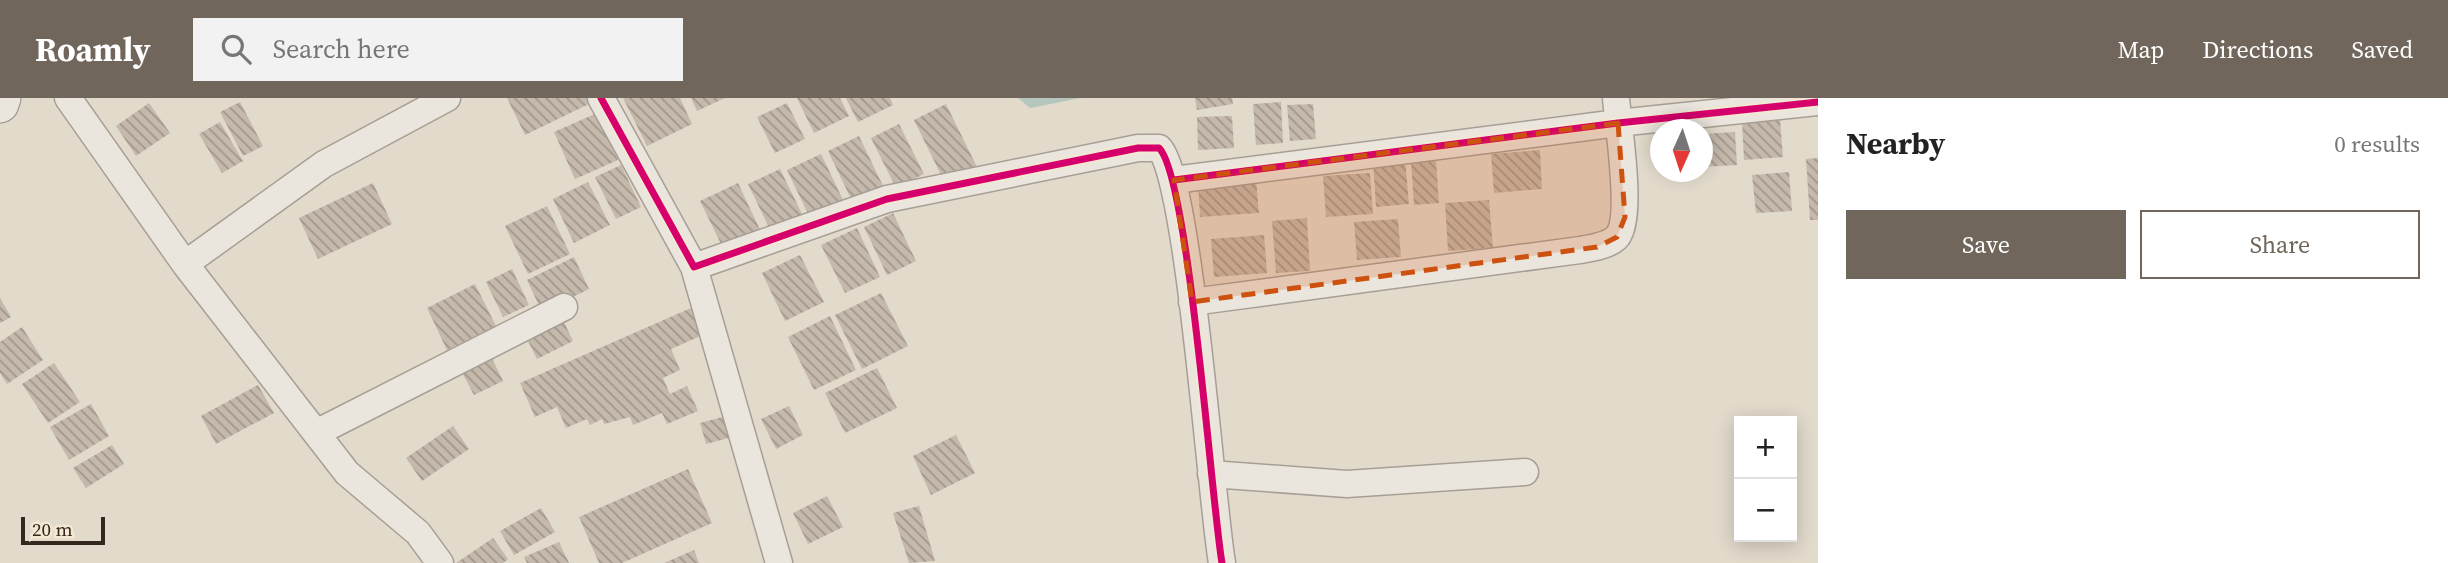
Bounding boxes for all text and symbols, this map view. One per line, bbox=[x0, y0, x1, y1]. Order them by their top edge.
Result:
search box bbox=[193, 18, 683, 81]
text: Roamly bbox=[35, 27, 151, 72]
icon: search bbox=[217, 30, 255, 68]
text: Search here bbox=[273, 31, 410, 67]
text: Map bbox=[2117, 33, 2164, 66]
text: Directions bbox=[2202, 33, 2313, 66]
text: Saved bbox=[2351, 33, 2413, 66]
north arrow bbox=[1650, 119, 1713, 182]
text: Nearby bbox=[1846, 123, 1945, 164]
text: 0 results bbox=[2334, 128, 2420, 160]
button: Save bbox=[1846, 210, 2126, 279]
button: Share bbox=[2140, 210, 2420, 279]
map controls bbox=[1734, 416, 1797, 542]
button: + bbox=[1734, 416, 1797, 479]
button: − bbox=[1734, 479, 1797, 542]
scale bar bbox=[21, 514, 105, 546]
text: 20 m bbox=[32, 516, 73, 542]

